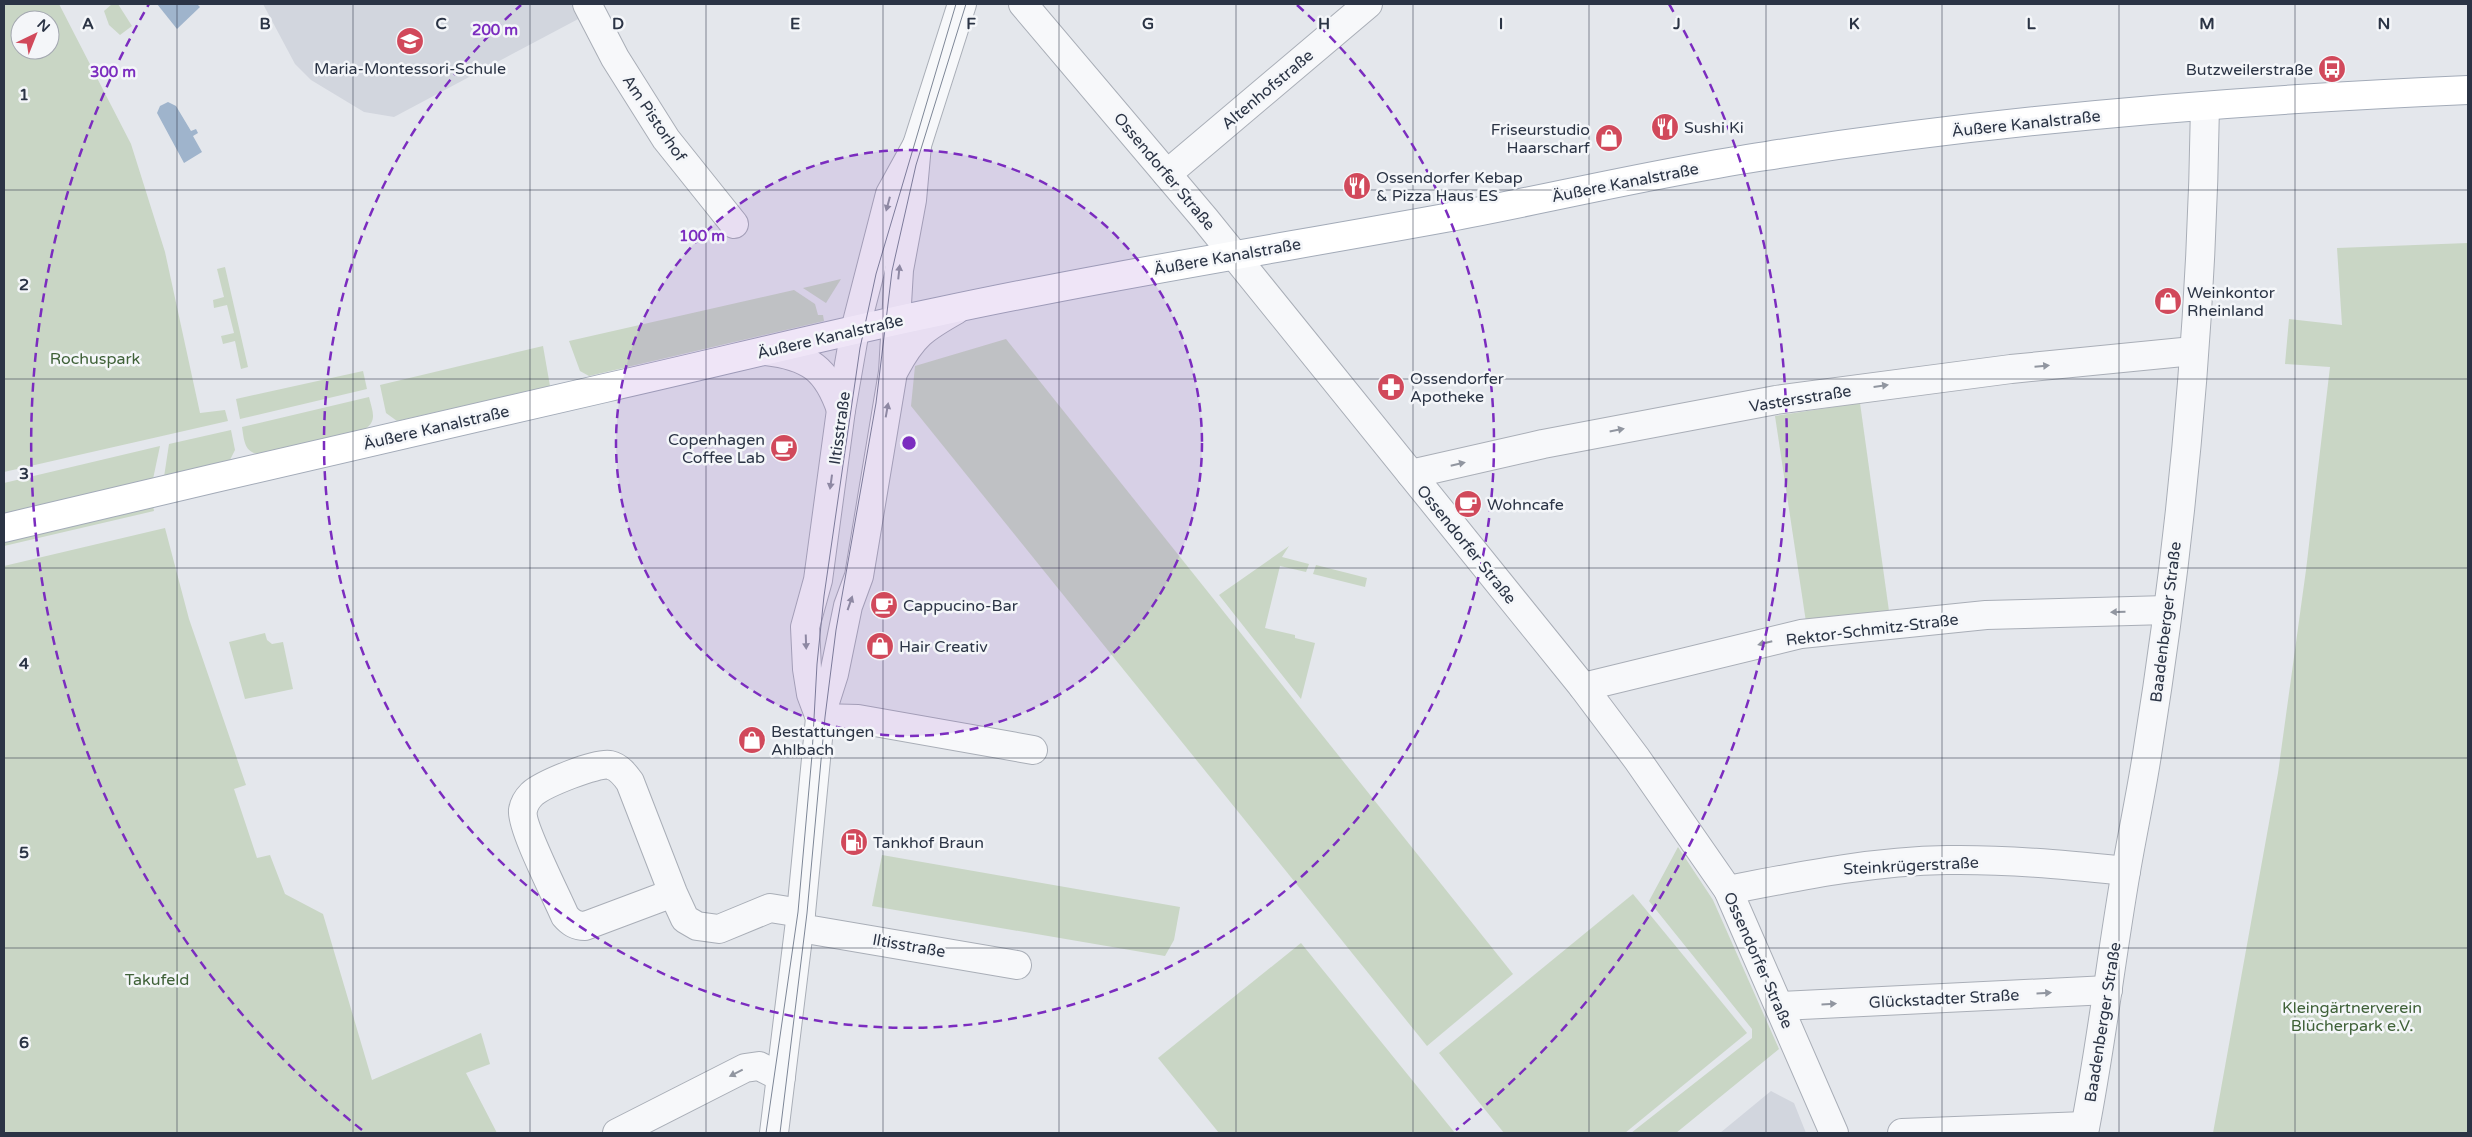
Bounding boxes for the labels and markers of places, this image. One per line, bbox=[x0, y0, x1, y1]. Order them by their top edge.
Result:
school or university icon: Maria-Montessori-Schule bbox=[395, 26, 425, 56]
bus stop icon: Butzweilerstraße bbox=[2317, 54, 2347, 84]
place label: Maria-Montessori-Schule bbox=[314, 59, 506, 79]
place label: Butzweilerstraße bbox=[2186, 60, 2313, 80]
restaurant icon: Sushi Ki bbox=[1650, 112, 1680, 142]
place label: Sushi Ki bbox=[1684, 118, 1744, 138]
place label: Friseurstudio Haarscharf bbox=[1491, 120, 1591, 158]
shop icon: Friseurstudio Haarscharf bbox=[1594, 123, 1624, 153]
place label: Ossendorfer Kebap & Pizza Haus ES bbox=[1376, 168, 1523, 206]
restaurant icon: Ossendorfer Kebap & Pizza Haus ES bbox=[1342, 171, 1372, 201]
place label: Weinkontor Rheinland bbox=[2187, 283, 2276, 321]
shop icon: Weinkontor Rheinland bbox=[2153, 286, 2183, 316]
place label: Ossendorfer Apotheke bbox=[1410, 369, 1505, 407]
pharmacy icon: Ossendorfer Apotheke bbox=[1376, 372, 1406, 402]
place label: Copenhagen Coffee Lab bbox=[668, 430, 765, 468]
cafe icon: Copenhagen Coffee Lab bbox=[769, 433, 799, 463]
centre of rings bbox=[900, 434, 918, 452]
cafe icon: Wohncafe bbox=[1453, 489, 1483, 519]
place label: Wohncafe bbox=[1487, 495, 1564, 515]
cafe icon: Cappucino-Bar bbox=[869, 590, 899, 620]
place label: Cappucino-Bar bbox=[903, 596, 1019, 616]
shop icon: Hair Creativ bbox=[865, 631, 895, 661]
place label: Hair Creativ bbox=[899, 637, 988, 657]
place label: Bestattungen Ahlbach bbox=[771, 722, 874, 760]
shop icon: Bestattungen Ahlbach bbox=[737, 725, 767, 755]
fuel station icon: Tankhof Braun bbox=[839, 827, 869, 857]
place label: Tankhof Braun bbox=[873, 833, 984, 853]

